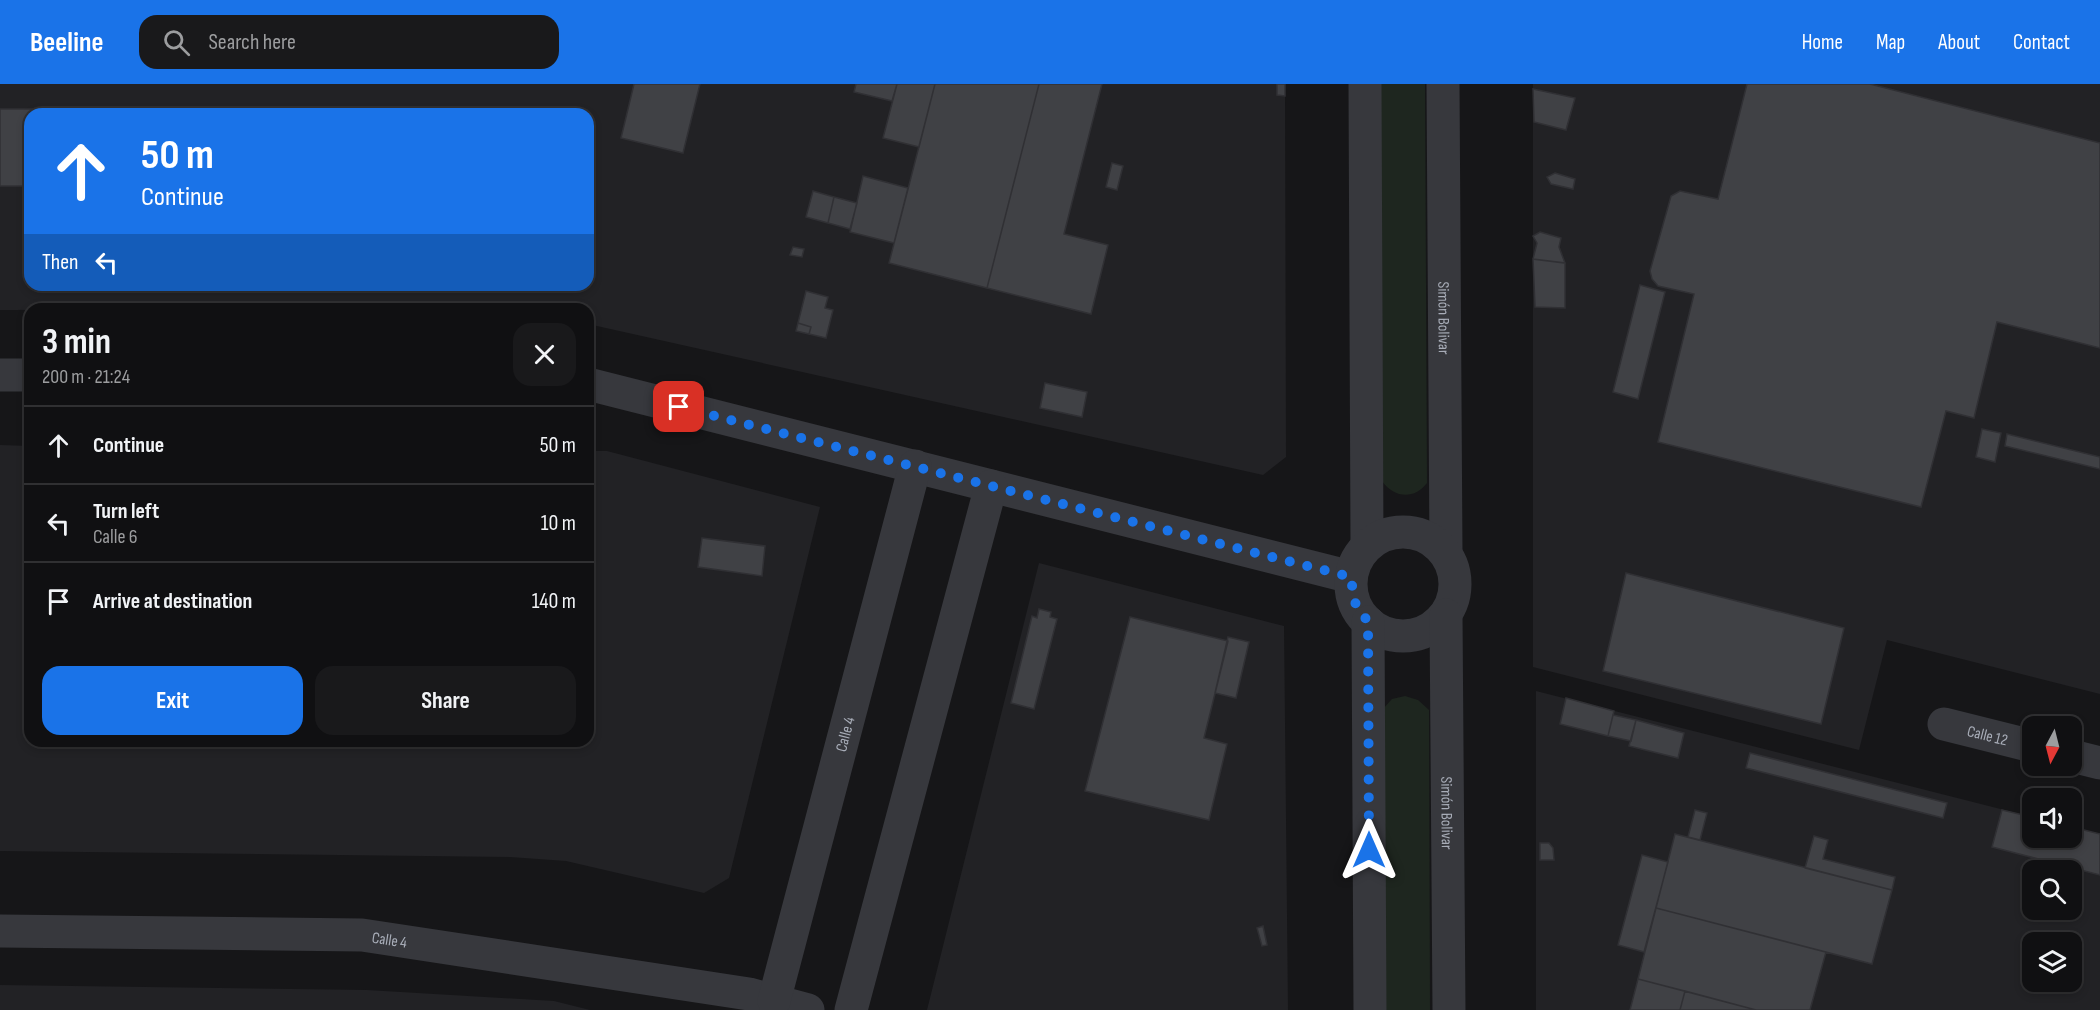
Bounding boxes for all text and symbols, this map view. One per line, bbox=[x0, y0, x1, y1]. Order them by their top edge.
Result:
search box bbox=[139, 15, 559, 69]
text: Beeline bbox=[30, 26, 103, 59]
icon: search bbox=[160, 26, 193, 59]
text: Search here bbox=[208, 29, 296, 56]
text: Home bbox=[1802, 30, 1843, 55]
text: Map bbox=[1876, 30, 1905, 55]
text: About bbox=[1938, 30, 1980, 55]
text: Contact bbox=[2013, 30, 2070, 55]
text: 50 m bbox=[141, 130, 214, 181]
icon: ahead bbox=[42, 132, 120, 210]
text: Continue bbox=[141, 181, 224, 213]
icon: left bbox=[90, 246, 123, 279]
text: Then bbox=[42, 249, 78, 276]
street label: Simón Bolivar bbox=[1433, 281, 1453, 355]
text: 3 min bbox=[42, 321, 111, 364]
button: close bbox=[513, 323, 576, 386]
text: 200 m · 21:24 bbox=[42, 365, 130, 389]
pin bbox=[653, 381, 704, 432]
icon: arrive bbox=[662, 390, 695, 423]
icon: ahead bbox=[42, 429, 75, 462]
text: Continue bbox=[93, 432, 164, 459]
text: 50 m bbox=[540, 432, 576, 459]
text: Turn left bbox=[93, 498, 159, 525]
icon: left bbox=[42, 507, 75, 540]
text: 10 m bbox=[541, 510, 576, 537]
text: Calle 6 bbox=[93, 525, 137, 549]
icon: arrive bbox=[42, 585, 75, 618]
text: Arrive at destination bbox=[93, 588, 252, 615]
text: 140 m bbox=[532, 588, 576, 615]
button: Exit bbox=[42, 666, 303, 735]
button: Share bbox=[315, 666, 576, 735]
street label: Calle 4 bbox=[832, 715, 860, 754]
north arrow bbox=[2022, 716, 2082, 776]
map controls bbox=[2022, 716, 2082, 992]
street label: Calle 12 bbox=[1965, 722, 2009, 751]
street label: Simón Bolivar bbox=[1436, 776, 1456, 850]
button: sound bbox=[2022, 788, 2082, 848]
position arrow bbox=[1337, 818, 1401, 882]
button: search bbox=[2022, 860, 2082, 920]
street label: Calle 4 bbox=[371, 929, 409, 953]
button: layers bbox=[2022, 932, 2082, 992]

